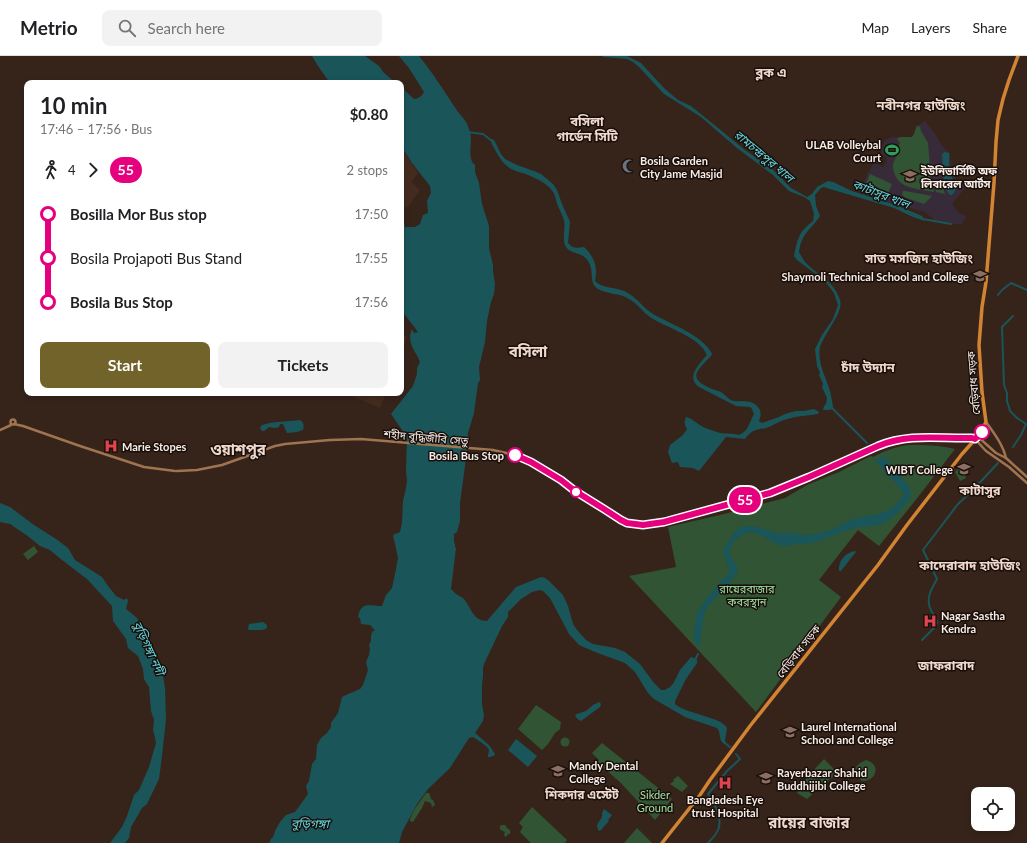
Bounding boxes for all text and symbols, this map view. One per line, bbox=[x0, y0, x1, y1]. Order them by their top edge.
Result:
search box bbox=[102, 10, 382, 46]
text: Metrio bbox=[20, 16, 78, 39]
icon: search bbox=[116, 17, 138, 39]
text: Search here bbox=[148, 19, 225, 37]
text: Map bbox=[861, 19, 889, 36]
text: Layers bbox=[911, 19, 951, 36]
text: Share bbox=[973, 19, 1007, 36]
district label: ব্লক এ bbox=[754, 64, 787, 81]
text: 10 min bbox=[40, 92, 107, 119]
district label: নবীনগর হাউজিং bbox=[875, 97, 966, 113]
text: $0.80 bbox=[350, 105, 388, 123]
district label: বসিলা গার্ডেন সিটি bbox=[556, 113, 618, 144]
text: 17:46 – 17:56 · Bus bbox=[40, 121, 152, 137]
water label: রামচন্দ্রপুর খাল bbox=[731, 127, 798, 187]
place label: ULAB Volleybal Court bbox=[805, 138, 882, 164]
sports icon: ULAB Volleybal Court bbox=[884, 142, 900, 158]
place label: Bosila Garden City Jame Masjid bbox=[640, 154, 722, 180]
mosque icon: Bosila Garden City Jame Masjid bbox=[621, 158, 637, 174]
icon: walk bbox=[40, 159, 62, 181]
icon: forward bbox=[82, 159, 104, 181]
text: 55 bbox=[118, 161, 134, 178]
text: 4 bbox=[68, 162, 76, 178]
text: 2 stops bbox=[347, 162, 388, 178]
place label: ইউনিভার্সিটি অফ লিবারেল আর্টস bbox=[920, 163, 998, 190]
school or university icon: ইউনিভার্সিটি অফ লিবারেল আর্টস bbox=[902, 168, 918, 184]
water label: কাটাসুর খাল bbox=[850, 176, 914, 213]
text: Bosilla Mor Bus stop bbox=[70, 205, 207, 223]
text: 17:50 bbox=[355, 206, 388, 222]
text: Bosila Projapoti Bus Stand bbox=[70, 249, 242, 267]
text: 17:55 bbox=[355, 250, 388, 266]
district label: সাত মসজিদ হাউজিং bbox=[864, 250, 973, 266]
school or university icon: Shaymoli Technical School and College bbox=[972, 268, 988, 284]
place label: Shaymoli Technical School and College bbox=[782, 270, 969, 283]
text: Bosila Bus Stop bbox=[70, 293, 173, 311]
text: 17:56 bbox=[355, 294, 388, 310]
button: Start bbox=[40, 342, 210, 388]
button: Tickets bbox=[218, 342, 388, 388]
district label: বসিলা bbox=[508, 342, 548, 360]
street label: বেড়িবাধ সড়ক bbox=[964, 351, 982, 415]
district label: চাঁদ উদ্যান bbox=[840, 359, 896, 375]
unlabelled marker bbox=[974, 424, 990, 440]
street label: শহীদ বুদ্ধিজীবি সেতু bbox=[382, 427, 469, 448]
hospital icon: Marie Stopes bbox=[103, 438, 119, 454]
place label: Marie Stopes bbox=[122, 440, 187, 453]
district label: ওয়াশপুর bbox=[210, 440, 267, 460]
marker: Bosila Bus Stop bbox=[507, 447, 523, 463]
place label: Bosila Bus Stop bbox=[429, 449, 504, 462]
school or university icon: WIBT College bbox=[956, 461, 972, 477]
place label: WIBT College bbox=[886, 463, 953, 476]
district label: কাটাসুর bbox=[958, 482, 1001, 499]
unlabelled marker bbox=[570, 486, 582, 498]
line badge: 55 bbox=[727, 487, 763, 513]
text: 55 bbox=[737, 491, 753, 508]
district label: কাদেরাবাদ হাউজিং bbox=[918, 557, 1021, 573]
park label: রায়েরবাজার কবরস্থান bbox=[718, 582, 775, 608]
place label: Nagar Sastha Kendra bbox=[941, 609, 1005, 635]
hospital icon: Nagar Sastha Kendra bbox=[922, 613, 938, 629]
water label: বুড়িগঙ্গা নদী bbox=[130, 619, 169, 680]
street label: বেড়িবাধ সড়ক bbox=[773, 622, 823, 680]
district label: জাফরাবাদ bbox=[917, 657, 975, 673]
place label: Laurel International School and College bbox=[801, 720, 897, 746]
school or university icon: Laurel International School and College bbox=[782, 724, 798, 740]
place label: Mandy Dental College bbox=[569, 759, 638, 785]
school or university icon: Mandy Dental College bbox=[550, 763, 566, 779]
place label: Rayerbazar Shahid Buddhijibi College bbox=[777, 766, 867, 792]
school or university icon: Rayerbazar Shahid Buddhijibi College bbox=[758, 770, 774, 786]
hospital icon: Bangladesh Eye trust Hospital bbox=[717, 775, 733, 791]
district label: শিকদার এস্টেট bbox=[544, 787, 619, 802]
map controls bbox=[971, 787, 1015, 831]
button: locate bbox=[971, 787, 1015, 831]
park label: Sikder Ground bbox=[637, 788, 673, 814]
place label: Bangladesh Eye trust Hospital bbox=[687, 793, 763, 819]
district label: রায়ের বাজার bbox=[767, 813, 851, 831]
water label: বুড়িগঙ্গা bbox=[291, 816, 332, 831]

